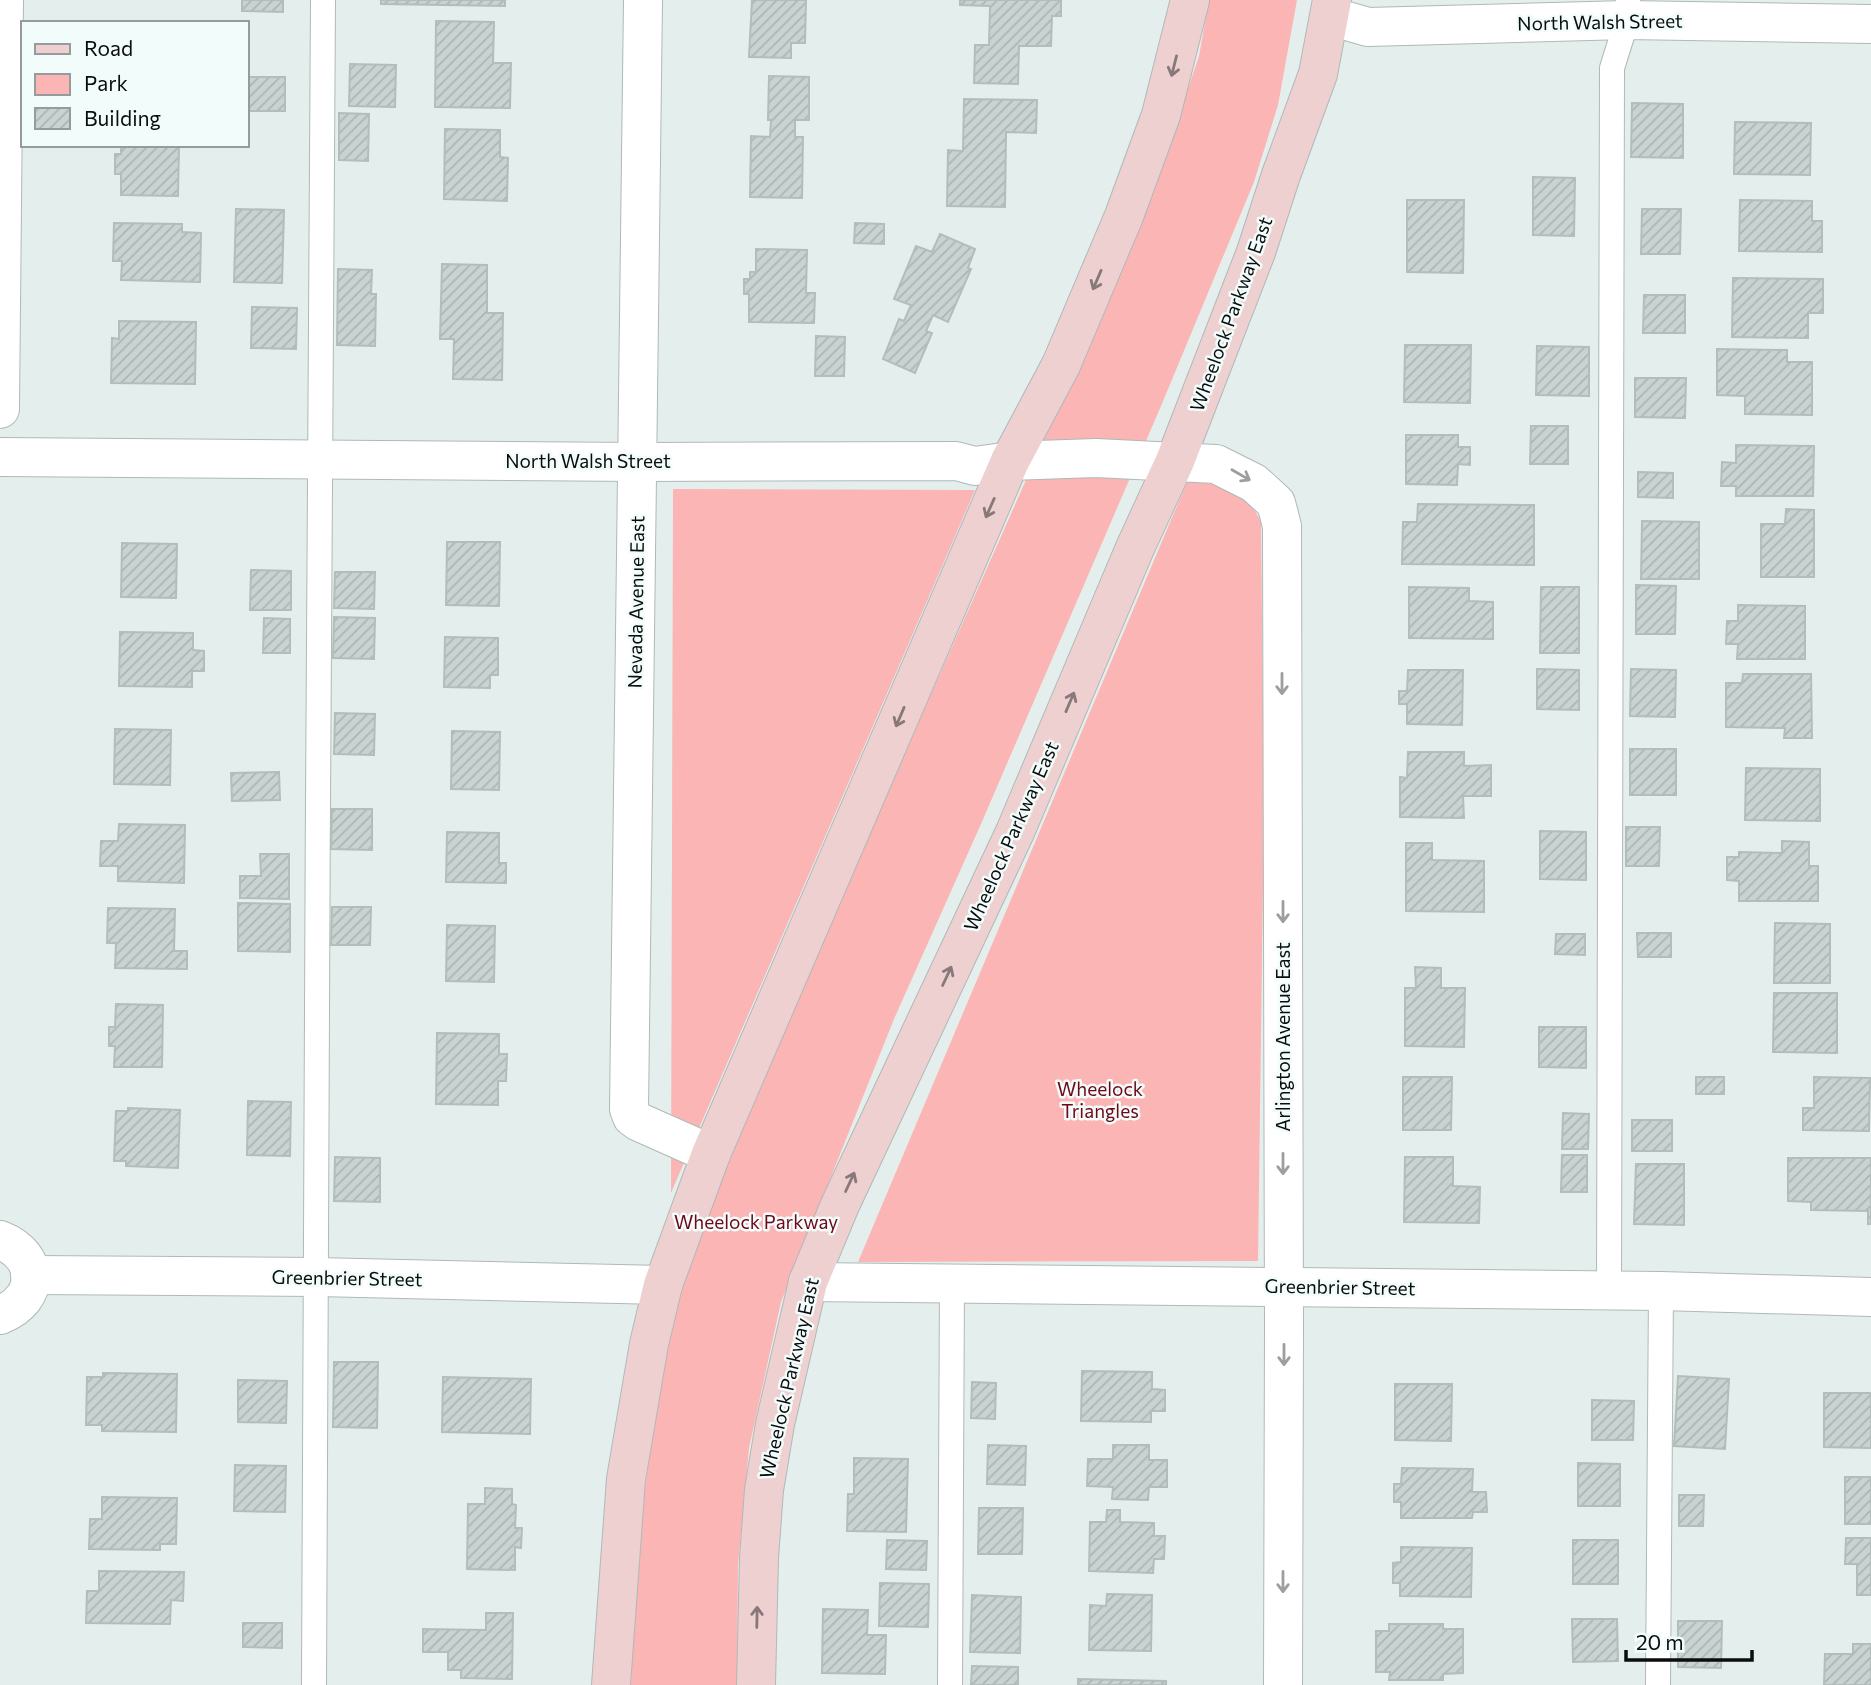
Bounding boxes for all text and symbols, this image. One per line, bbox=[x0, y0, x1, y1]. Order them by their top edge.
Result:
street label: North Walsh Street bbox=[1517, 9, 1683, 34]
legend bbox=[21, 21, 248, 147]
text: Road bbox=[84, 35, 133, 60]
one-way arrow bbox=[1167, 54, 1180, 77]
text: Park bbox=[84, 70, 128, 95]
text: Building bbox=[84, 105, 161, 130]
street label: Wheelock Parkway East bbox=[1185, 213, 1277, 414]
one-way arrow bbox=[1090, 269, 1103, 290]
street label: North Walsh Street bbox=[505, 449, 671, 472]
one-way arrow bbox=[1230, 468, 1250, 482]
one-way arrow bbox=[983, 497, 996, 518]
street label: Nevada Avenue East bbox=[622, 515, 649, 689]
one-way arrow bbox=[1276, 672, 1289, 695]
one-way arrow bbox=[1064, 691, 1077, 713]
one-way arrow bbox=[892, 705, 905, 727]
street label: Wheelock Parkway East bbox=[958, 737, 1063, 934]
one-way arrow bbox=[1276, 900, 1290, 923]
street label: Arlington Avenue East bbox=[1271, 942, 1294, 1132]
one-way arrow bbox=[941, 966, 954, 987]
park label: Wheelock Triangles bbox=[1057, 1077, 1143, 1122]
one-way arrow bbox=[1276, 1152, 1290, 1175]
one-way arrow bbox=[844, 1172, 857, 1193]
park label: Wheelock Parkway bbox=[674, 1210, 838, 1233]
street label: Greenbrier Street bbox=[271, 1265, 423, 1290]
street label: Greenbrier Street bbox=[1264, 1274, 1416, 1299]
street label: Wheelock Parkway East bbox=[754, 1275, 823, 1481]
one-way arrow bbox=[1277, 1343, 1291, 1366]
one-way arrow bbox=[1276, 1571, 1290, 1594]
one-way arrow bbox=[751, 1606, 764, 1629]
scale bar bbox=[1626, 1618, 1752, 1662]
text: 20 m bbox=[1636, 1629, 1684, 1654]

